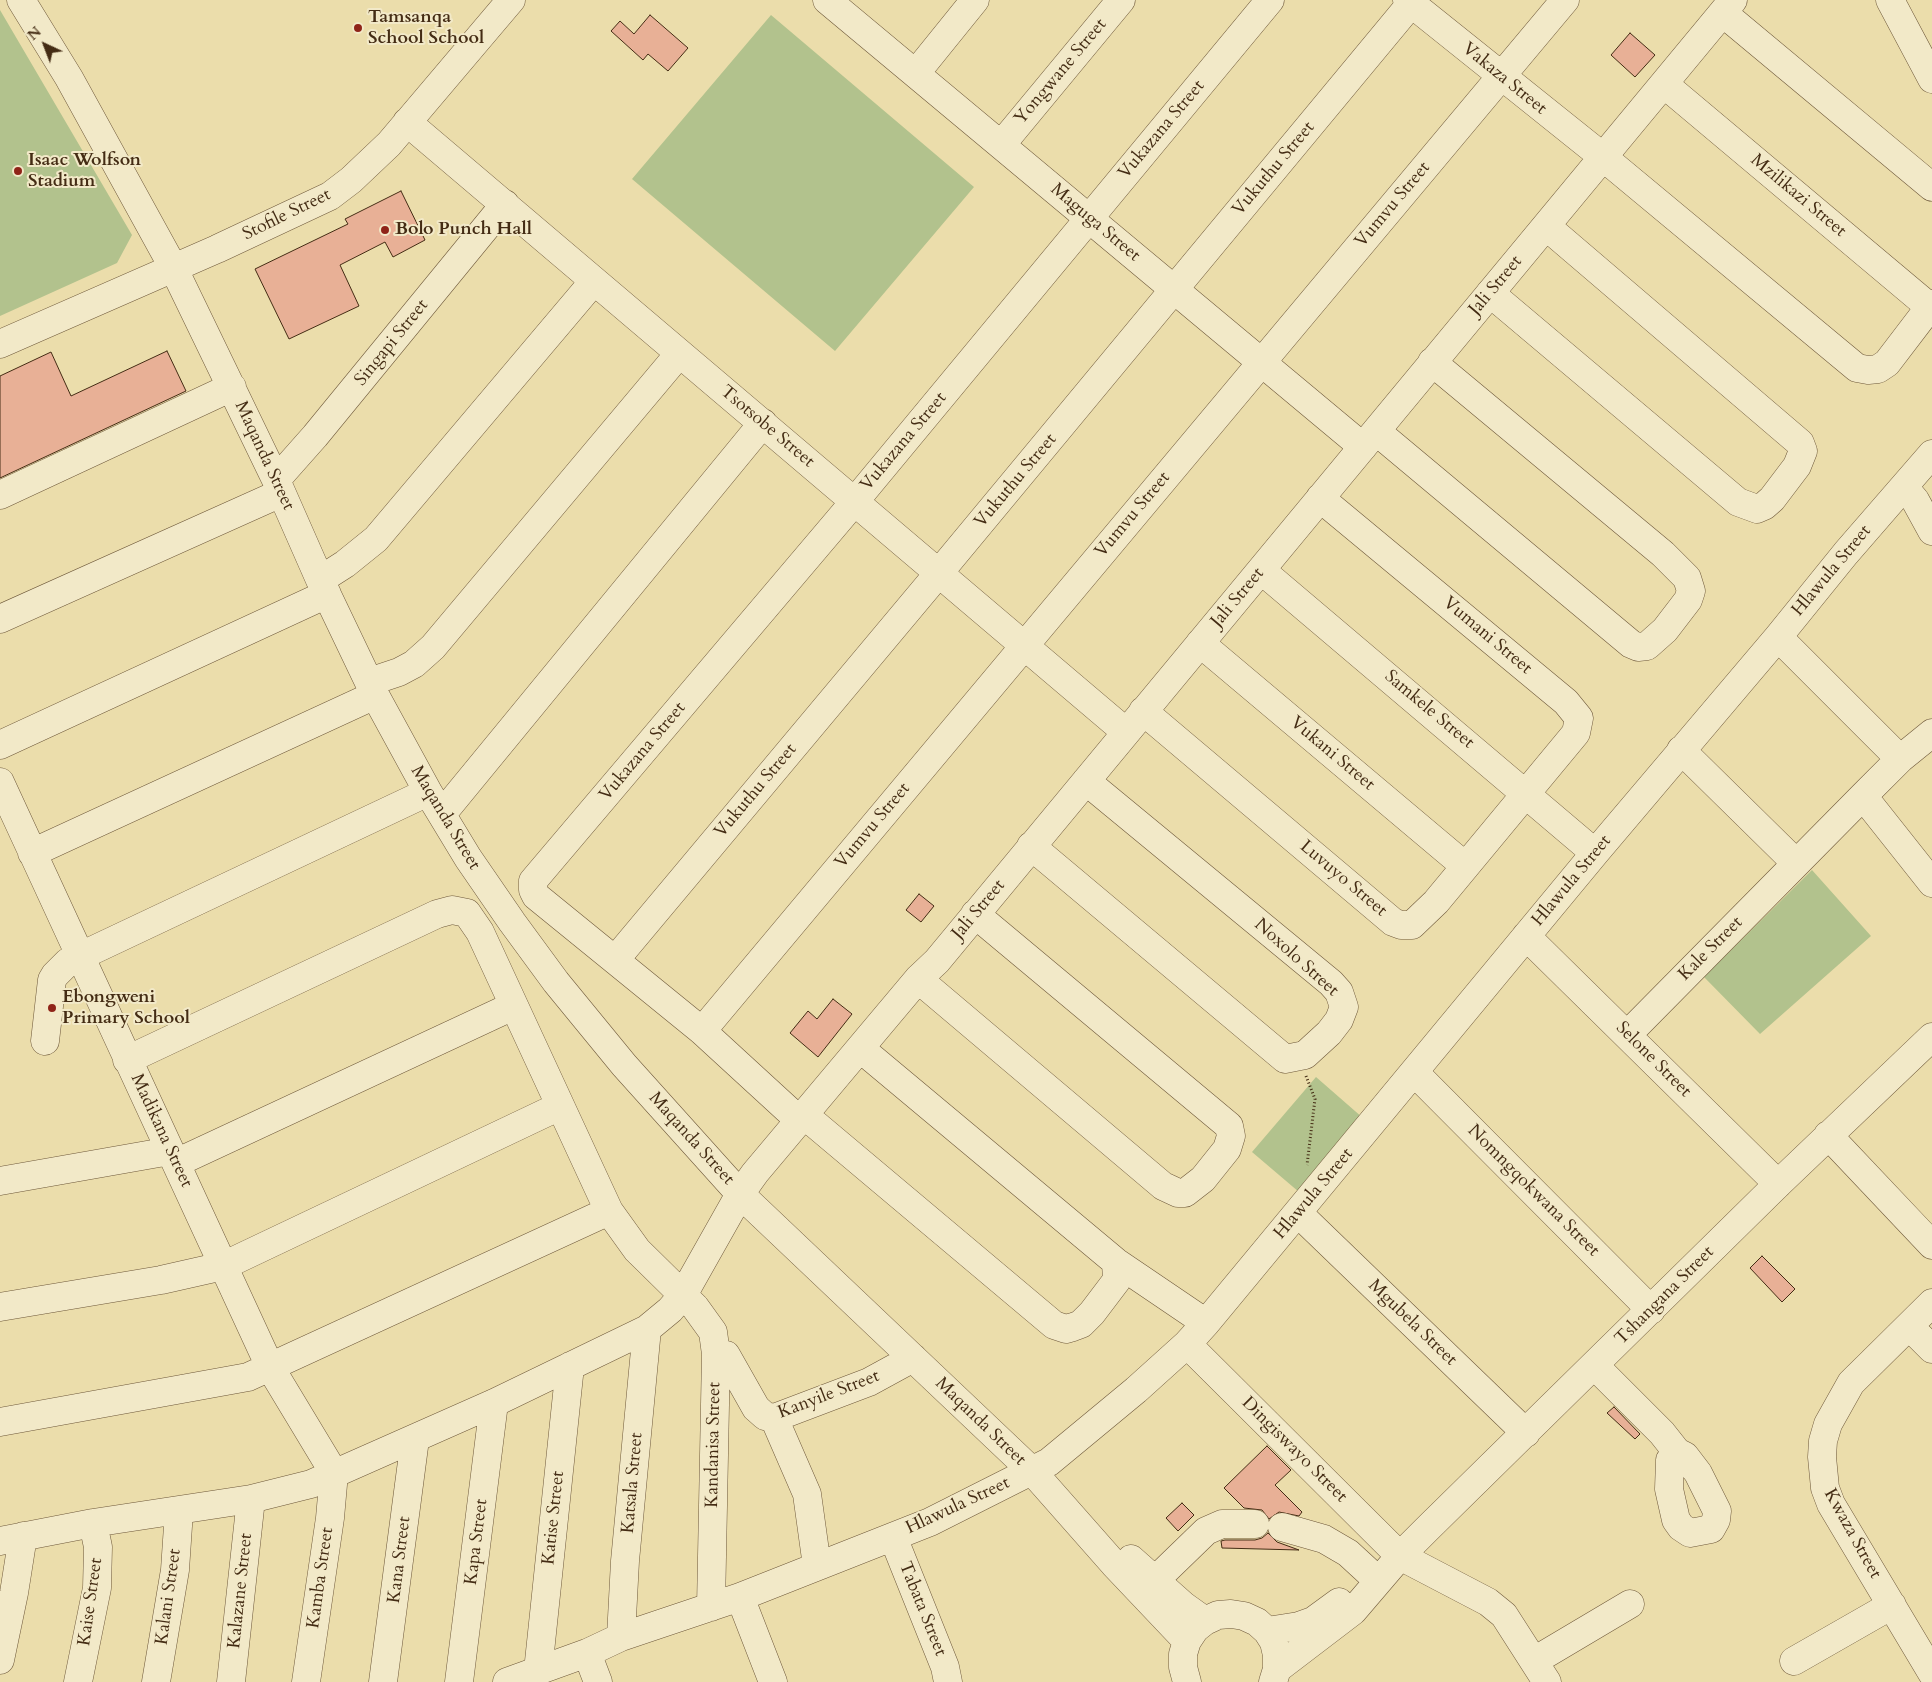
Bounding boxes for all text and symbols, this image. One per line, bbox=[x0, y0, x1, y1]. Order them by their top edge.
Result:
place label: Tamsanqa School School bbox=[368, 7, 484, 50]
street label: Yongwane Street bbox=[1010, 14, 1112, 130]
north arrow bbox=[20, 20, 70, 70]
marker: Tamsanqa School School bbox=[352, 22, 364, 34]
text: N bbox=[24, 23, 45, 45]
street label: Vakaza Street bbox=[1457, 38, 1551, 120]
street label: Vukazana Street bbox=[1114, 76, 1210, 184]
street label: Vukuthu Street bbox=[1228, 118, 1320, 220]
place label: Isaac Wolfson Stadium bbox=[28, 150, 141, 192]
street label: Mzilikazi Street bbox=[1746, 150, 1850, 242]
street label: Vumvu Street bbox=[1351, 158, 1435, 252]
marker: Isaac Wolfson Stadium bbox=[12, 165, 24, 177]
street label: Maguga Street bbox=[1046, 179, 1144, 267]
street label: Stofile Street bbox=[239, 184, 335, 246]
place label: Bolo Punch Hall bbox=[395, 219, 532, 241]
marker: Bolo Punch Hall bbox=[379, 224, 391, 236]
street label: Jali Street bbox=[1465, 252, 1527, 320]
street label: Singapi Street bbox=[351, 295, 433, 391]
street label: Tsotsobe Street bbox=[715, 381, 819, 473]
street label: Vukazana Street bbox=[856, 388, 952, 496]
street label: Maqanda Street bbox=[229, 398, 299, 514]
street label: Vukuthu Street bbox=[970, 430, 1062, 532]
street label: Vumvu Street bbox=[1091, 468, 1175, 562]
street label: Hlawula Street bbox=[1788, 521, 1876, 621]
street label: Jali Street bbox=[1207, 564, 1269, 632]
street label: Vumani Street bbox=[1438, 593, 1536, 679]
street label: Samkele Street bbox=[1380, 666, 1478, 754]
street label: Vukazana Street bbox=[595, 698, 691, 806]
street label: Vukani Street bbox=[1285, 712, 1379, 796]
street label: Vukuthu Street bbox=[710, 740, 802, 842]
street label: Maqanda Street bbox=[405, 762, 485, 874]
street label: Vumvu Street bbox=[831, 779, 915, 873]
street label: Hlawula Street bbox=[1528, 831, 1616, 931]
street label: Luvuyo Street bbox=[1295, 836, 1391, 922]
street label: Jali Street bbox=[948, 876, 1010, 944]
street label: Kale Street bbox=[1674, 912, 1748, 986]
street label: Noxolo Street bbox=[1249, 914, 1343, 1002]
place label: Ebongweni Primary School bbox=[62, 987, 190, 1030]
marker: Ebongweni Primary School bbox=[46, 1002, 58, 1014]
street label: Selone Street bbox=[1611, 1018, 1695, 1102]
street label: Madikana Street bbox=[125, 1071, 197, 1191]
street label: Maqanda Street bbox=[644, 1088, 738, 1190]
street label: Nomngqokwana Street bbox=[1462, 1120, 1604, 1262]
street label: Hlawula Street bbox=[1270, 1144, 1358, 1244]
street label: Tshangana Street bbox=[1611, 1242, 1719, 1350]
street label: Mgubela Street bbox=[1363, 1275, 1461, 1371]
street label: Kanyile Street bbox=[775, 1366, 883, 1424]
street label: Maqanda Street bbox=[930, 1373, 1030, 1471]
street label: Kandanisa Street bbox=[702, 1382, 726, 1508]
street label: Dingiswayo Street bbox=[1237, 1393, 1351, 1507]
street label: Katsala Street bbox=[618, 1432, 648, 1534]
street label: Katise Street bbox=[538, 1470, 570, 1566]
street label: Hlawula Street bbox=[903, 1473, 1013, 1539]
street label: Kwaza Street bbox=[1818, 1485, 1886, 1583]
street label: Kapa Street bbox=[461, 1498, 493, 1586]
street label: Kana Street bbox=[384, 1515, 416, 1605]
street label: Kamba Street bbox=[303, 1526, 339, 1630]
street label: Kalazane Street bbox=[224, 1532, 258, 1650]
street label: Kalani Street bbox=[152, 1547, 186, 1647]
street label: Kaise Street bbox=[74, 1557, 108, 1647]
street label: Tabata Street bbox=[893, 1559, 951, 1659]

